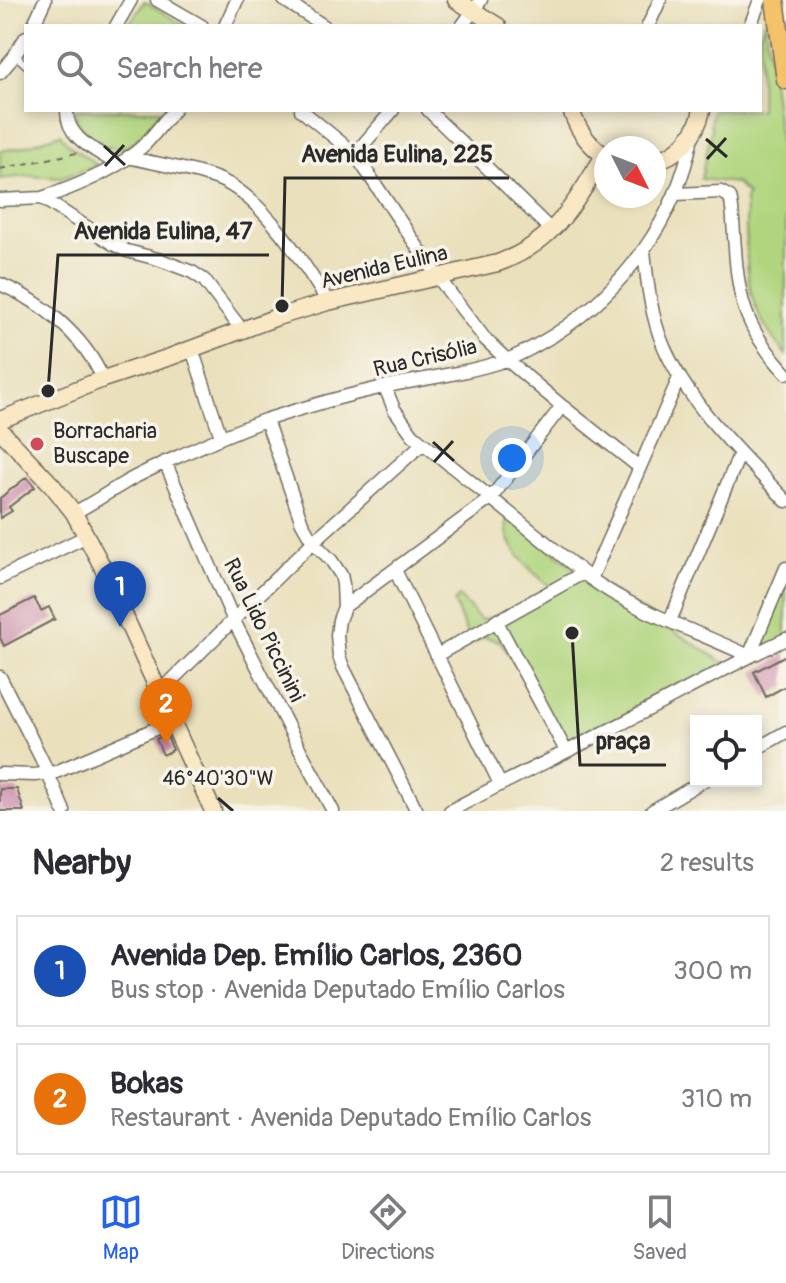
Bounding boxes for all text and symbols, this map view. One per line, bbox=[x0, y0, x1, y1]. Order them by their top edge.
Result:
search box bbox=[24, 24, 762, 112]
icon: search bbox=[52, 46, 96, 90]
text: Search here bbox=[116, 50, 263, 87]
callout: Avenida Eulina, 225 bbox=[285, 130, 509, 178]
north arrow bbox=[594, 136, 666, 208]
text: Avenida Eulina, 225 bbox=[301, 140, 493, 169]
callout: Avenida Eulina, 47 bbox=[58, 207, 269, 255]
text: Avenida Eulina, 47 bbox=[74, 217, 253, 246]
street label: Avenida Eulina bbox=[318, 239, 450, 295]
street label: Rua Crisólia bbox=[370, 333, 480, 383]
place label: Borracharia Buscape bbox=[53, 417, 157, 470]
marker: Borracharia Buscape bbox=[28, 435, 46, 453]
your location bbox=[492, 438, 532, 478]
street label: Rua Lido Piccinini bbox=[217, 553, 311, 707]
pin: 1 bbox=[94, 561, 146, 627]
pin: 2 bbox=[140, 678, 192, 744]
map controls bbox=[690, 715, 762, 787]
button: locate bbox=[690, 715, 762, 787]
callout: praça bbox=[580, 717, 666, 765]
text: praça bbox=[596, 727, 650, 756]
text: 46°40'30"W bbox=[162, 766, 274, 791]
text: Nearby bbox=[32, 842, 131, 885]
text: 2 results bbox=[660, 847, 754, 879]
text: Avenida Dep. Emílio Carlos, 2360 bbox=[110, 937, 522, 974]
text: 1 bbox=[55, 955, 65, 987]
text: 300 m bbox=[673, 955, 752, 987]
text: Bus stop · Avenida Deputado Emílio Carlos bbox=[110, 974, 565, 1006]
text: Bokas bbox=[110, 1065, 183, 1102]
text: 2 bbox=[53, 1083, 67, 1115]
text: 310 m bbox=[681, 1083, 752, 1115]
text: Restaurant · Avenida Deputado Emílio Carlos bbox=[110, 1102, 591, 1134]
tab: Map bbox=[99, 1190, 143, 1266]
tab: Directions bbox=[341, 1190, 434, 1266]
tab: Saved bbox=[632, 1190, 687, 1266]

